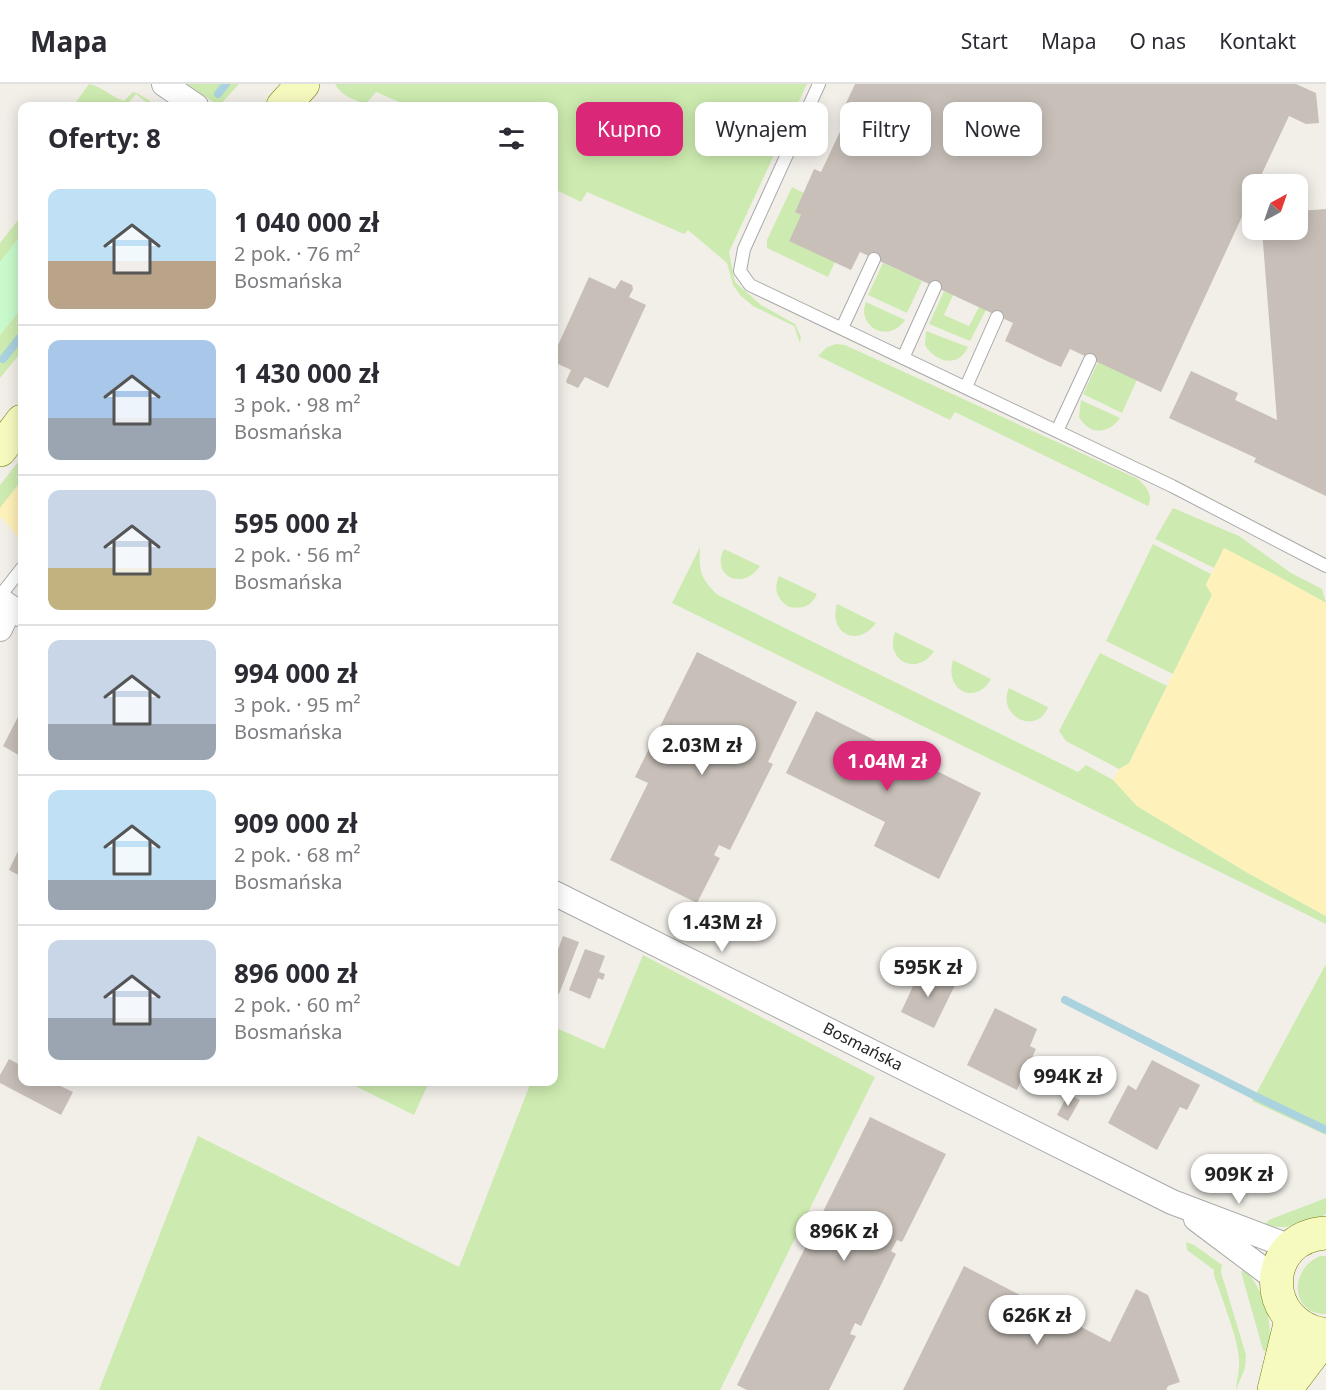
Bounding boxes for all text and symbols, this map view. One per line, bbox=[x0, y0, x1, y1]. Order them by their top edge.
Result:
text: Mapa bbox=[30, 22, 108, 60]
text: Start bbox=[961, 27, 1008, 55]
text: Mapa bbox=[1041, 27, 1096, 55]
text: O nas bbox=[1129, 27, 1186, 55]
text: Kontakt bbox=[1219, 27, 1296, 55]
chip: Kupno bbox=[576, 102, 683, 156]
chip: Wynajem bbox=[695, 102, 828, 156]
chip: Filtry bbox=[840, 102, 931, 156]
chip: Nowe bbox=[943, 102, 1042, 156]
text: Oferty: 8 bbox=[48, 120, 161, 156]
icon: filters bbox=[495, 122, 528, 155]
north arrow bbox=[1242, 174, 1308, 240]
map controls bbox=[1242, 174, 1308, 240]
text: 1 040 000 zł bbox=[234, 204, 379, 240]
icon: home bbox=[96, 213, 168, 285]
text: 2 pok. · 76 m² bbox=[234, 240, 361, 267]
text: Bosmańska bbox=[234, 267, 342, 294]
text: 1 430 000 zł bbox=[234, 355, 379, 391]
icon: home bbox=[96, 364, 168, 436]
text: 3 pok. · 98 m² bbox=[234, 391, 361, 418]
text: Bosmańska bbox=[234, 418, 342, 445]
text: 595 000 zł bbox=[234, 505, 358, 541]
icon: home bbox=[96, 514, 168, 586]
text: 2 pok. · 56 m² bbox=[234, 541, 361, 568]
text: Bosmańska bbox=[234, 568, 342, 595]
text: 994 000 zł bbox=[234, 655, 358, 691]
icon: home bbox=[96, 664, 168, 736]
text: 3 pok. · 95 m² bbox=[234, 691, 361, 718]
text: Bosmańska bbox=[234, 718, 342, 745]
pin: 2.03M zł bbox=[640, 725, 764, 776]
text: 2.03M zł bbox=[662, 731, 742, 758]
pin: 1.04M zł bbox=[825, 741, 949, 792]
text: 1.04M zł bbox=[847, 747, 927, 774]
text: 909 000 zł bbox=[234, 805, 358, 841]
icon: home bbox=[96, 814, 168, 886]
text: 2 pok. · 68 m² bbox=[234, 841, 361, 868]
text: Bosmańska bbox=[234, 868, 342, 895]
pin: 1.43M zł bbox=[660, 902, 784, 953]
text: 1.43M zł bbox=[682, 908, 762, 935]
pin: 595K zł bbox=[873, 947, 983, 998]
text: 595K zł bbox=[894, 953, 962, 980]
text: 896 000 zł bbox=[234, 955, 358, 991]
icon: home bbox=[96, 964, 168, 1036]
text: 2 pok. · 60 m² bbox=[234, 991, 361, 1018]
street label: Bosmańska bbox=[819, 1017, 907, 1075]
text: Bosmańska bbox=[234, 1018, 342, 1045]
pin: 994K zł bbox=[1013, 1056, 1123, 1107]
text: 994K zł bbox=[1034, 1062, 1102, 1089]
pin: 909K zł bbox=[1184, 1154, 1294, 1205]
text: 909K zł bbox=[1205, 1160, 1273, 1187]
pin: 896K zł bbox=[789, 1211, 899, 1262]
text: 896K zł bbox=[810, 1217, 878, 1244]
pin: 626K zł bbox=[982, 1295, 1092, 1346]
text: 626K zł bbox=[1003, 1301, 1071, 1328]

